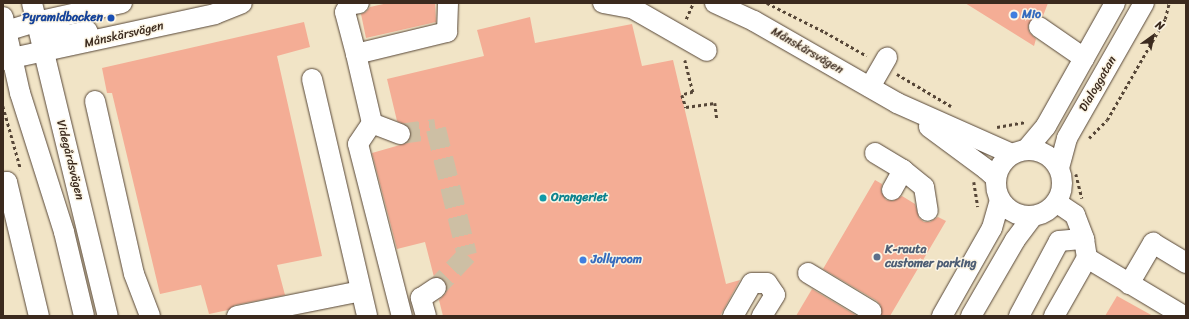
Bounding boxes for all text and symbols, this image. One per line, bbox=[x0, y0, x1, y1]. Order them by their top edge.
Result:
place label: Mio bbox=[1022, 8, 1041, 22]
marker: Mio bbox=[1009, 10, 1019, 20]
place label: Pyramidbacken bbox=[22, 11, 103, 25]
marker: Pyramidbacken bbox=[106, 13, 116, 23]
text: N bbox=[1151, 15, 1168, 36]
north arrow bbox=[1133, 16, 1173, 56]
street label: Månskärsvägen bbox=[83, 19, 165, 51]
street label: Månskärsvägen bbox=[768, 25, 846, 77]
street label: Dialoggatan bbox=[1076, 54, 1120, 114]
street label: Videgårdsvägen bbox=[53, 118, 87, 202]
place label: Orangeriet bbox=[551, 191, 608, 205]
marker: Orangeriet bbox=[538, 193, 548, 203]
place label: K-rauta customer parking bbox=[885, 243, 976, 271]
marker: K-rauta customer parking bbox=[872, 252, 882, 262]
place label: Jollyroom bbox=[591, 253, 642, 267]
marker: Jollyroom bbox=[578, 255, 588, 265]

